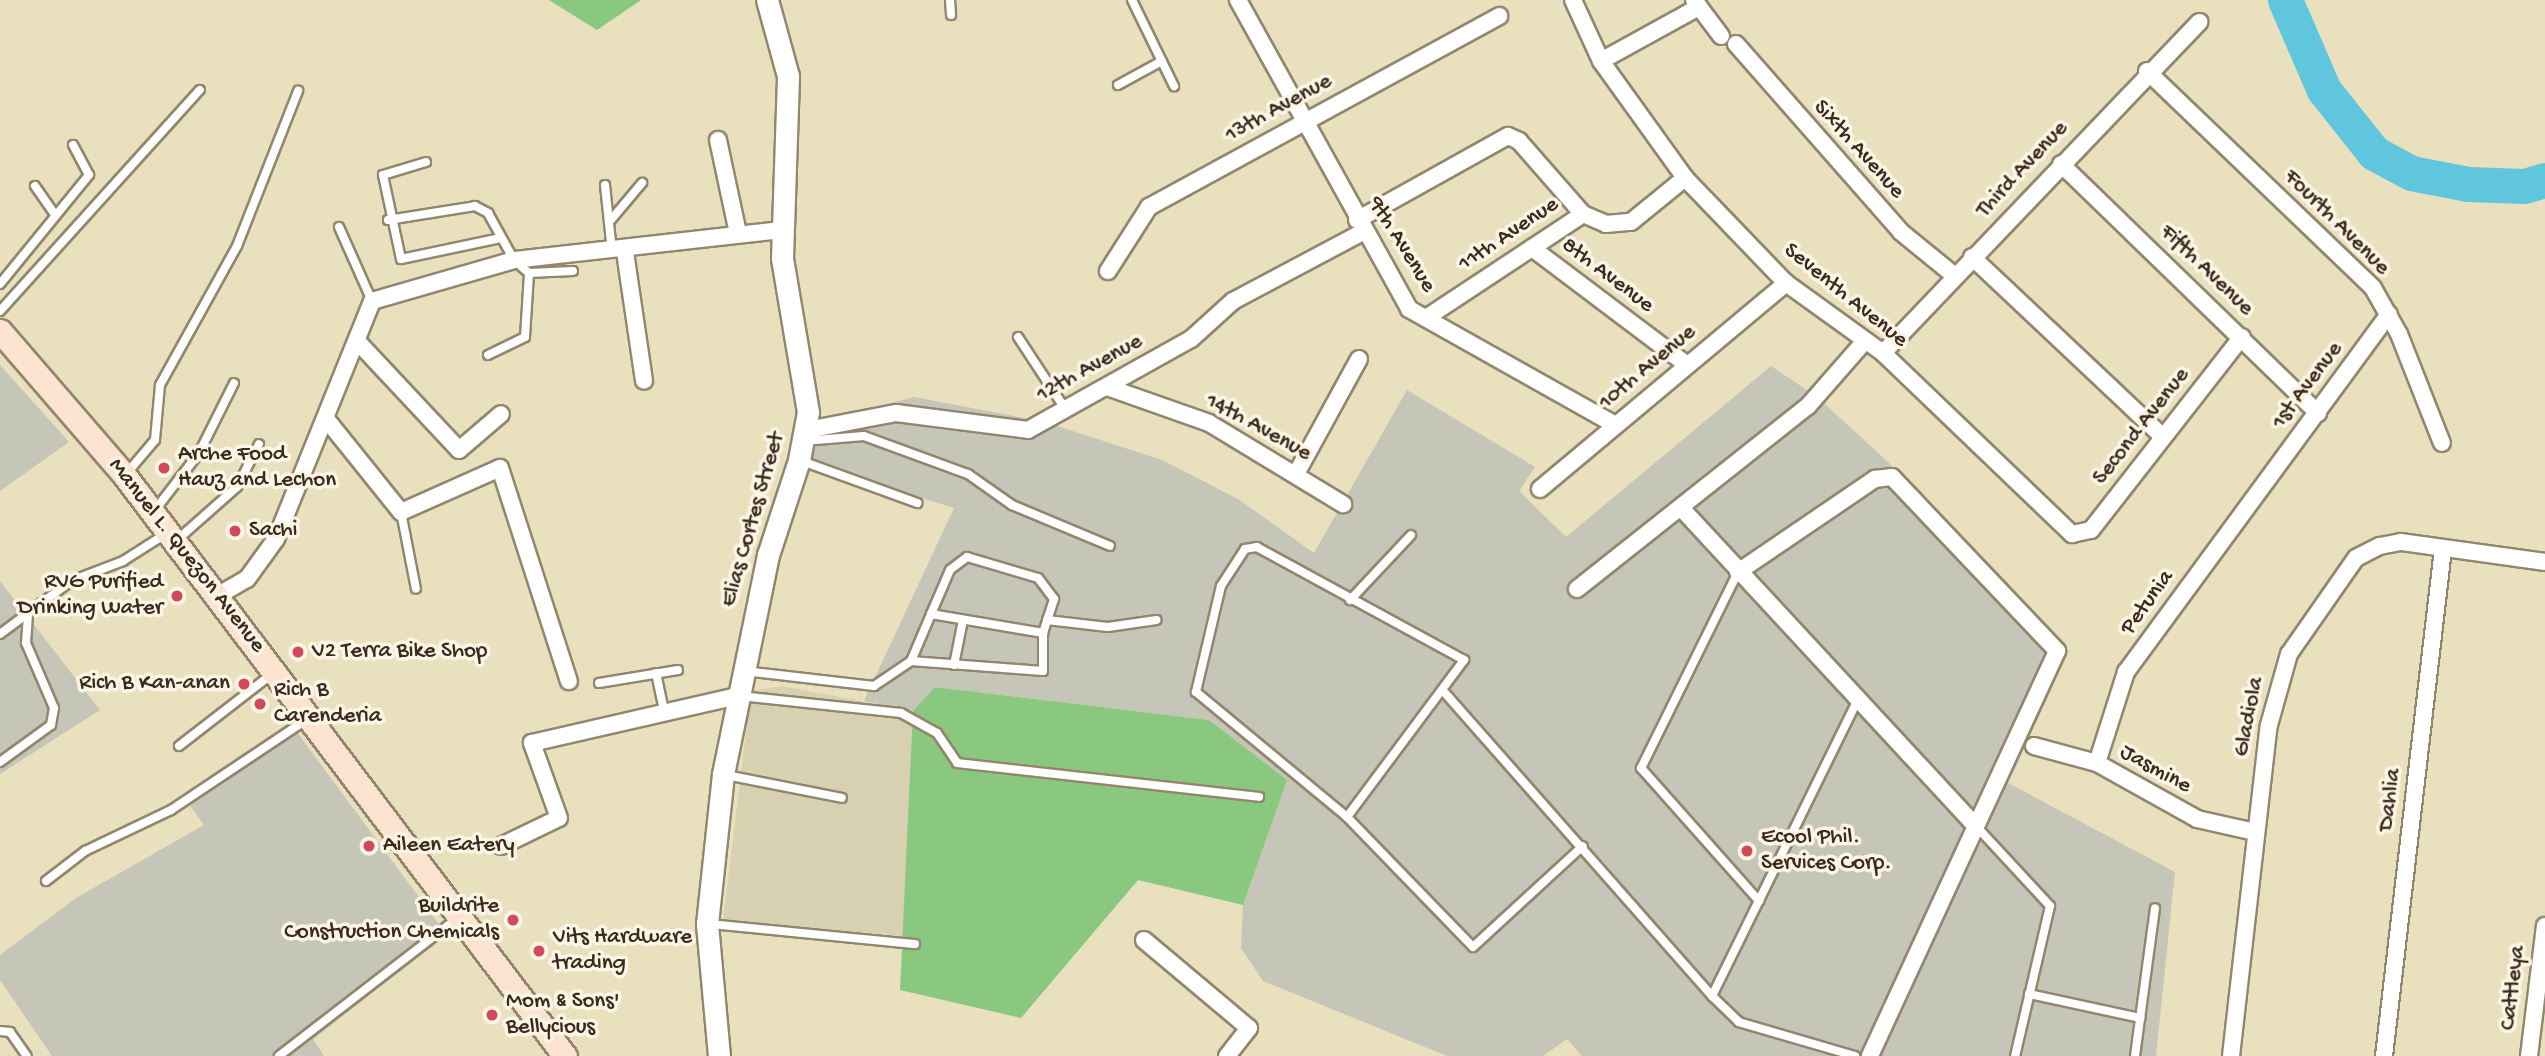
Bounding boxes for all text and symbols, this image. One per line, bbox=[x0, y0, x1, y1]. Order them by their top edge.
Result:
street label: 13th Avenue bbox=[1221, 68, 1337, 150]
street label: Sixth Avenue bbox=[1806, 95, 1910, 205]
street label: Third Avenue bbox=[1971, 116, 2075, 224]
street label: Fourth Avenue bbox=[2277, 164, 2395, 282]
street label: 11th Avenue bbox=[1454, 191, 1564, 279]
street label: 9th Avenue bbox=[1361, 192, 1441, 298]
street label: Fifth Avenue bbox=[2153, 219, 2259, 323]
street label: 8th Avenue bbox=[1555, 232, 1659, 320]
street label: Seventh Avenue bbox=[1777, 237, 1913, 355]
street label: 10th Avenue bbox=[1594, 319, 1702, 417]
street label: 12th Avenue bbox=[1032, 329, 1148, 409]
street label: 1st Avenue bbox=[2266, 337, 2350, 435]
street label: Second Avenue bbox=[2088, 363, 2196, 491]
street label: 14th Avenue bbox=[1200, 388, 1316, 468]
street label: Elias Cortes Street bbox=[716, 430, 792, 610]
place label: Arche Food Hauz and Lechon bbox=[178, 441, 336, 495]
street label: Manuel L. Quezon Avenue bbox=[101, 453, 271, 659]
marker: Arche Food Hauz and Lechon bbox=[156, 460, 172, 476]
place label: Sachi bbox=[249, 517, 298, 545]
marker: Sachi bbox=[227, 523, 243, 539]
street label: Petunia bbox=[2115, 565, 2181, 641]
place label: RVG Purified Drinking Water bbox=[18, 569, 163, 623]
marker: RVG Purified Drinking Water bbox=[169, 588, 185, 604]
place label: V2 Terra Bike Shop bbox=[312, 638, 487, 666]
marker: V2 Terra Bike Shop bbox=[290, 644, 306, 660]
place label: Rich B Kan-anan bbox=[79, 670, 230, 698]
street label: Gladiola bbox=[2229, 675, 2271, 759]
marker: Rich B Kan-anan bbox=[236, 676, 252, 692]
place label: Rich B Carenderia bbox=[274, 677, 381, 731]
marker: Rich B Carenderia bbox=[252, 696, 268, 712]
street label: Jasmine bbox=[2114, 739, 2196, 801]
street label: Dahlia bbox=[2373, 767, 2409, 833]
place label: Ecool Phil. Services Corp. bbox=[1761, 824, 1891, 878]
place label: Aileen Eatery bbox=[383, 832, 515, 860]
marker: Aileen Eatery bbox=[361, 838, 377, 854]
marker: Ecool Phil. Services Corp. bbox=[1739, 843, 1755, 859]
place label: Buildrite Construction Chemicals bbox=[284, 893, 499, 947]
marker: Buildrite Construction Chemicals bbox=[505, 912, 521, 928]
place label: Vits Hardware trading bbox=[553, 924, 692, 978]
marker: Vits Hardware trading bbox=[531, 943, 547, 959]
street label: Cattleya bbox=[2495, 944, 2533, 1032]
place label: Mom & Sons' Bellycious bbox=[506, 988, 620, 1042]
marker: Mom & Sons' Bellycious bbox=[484, 1007, 500, 1023]

